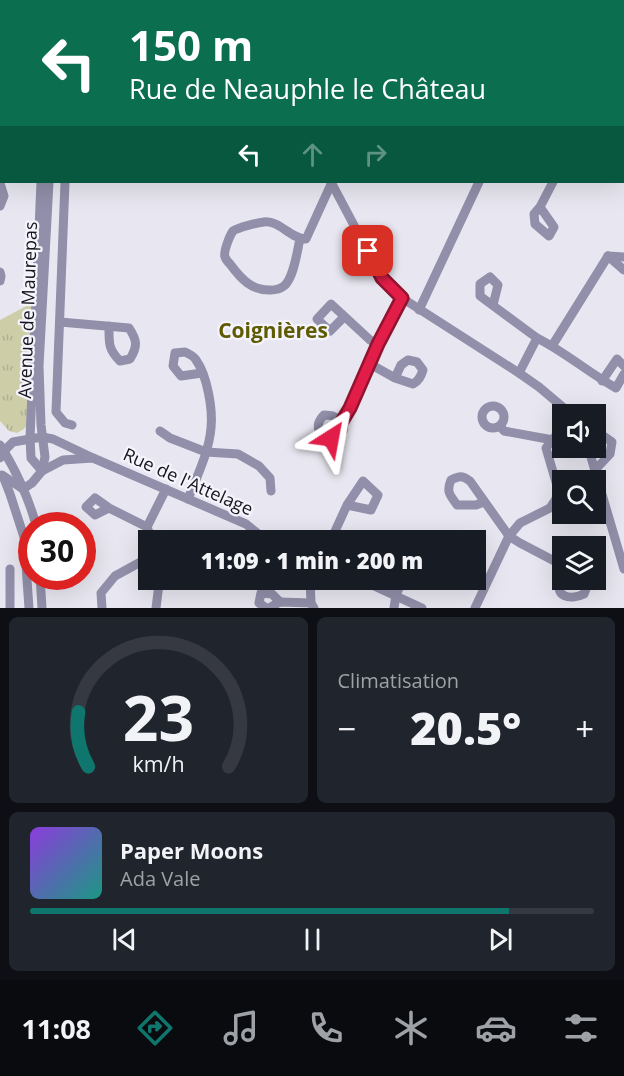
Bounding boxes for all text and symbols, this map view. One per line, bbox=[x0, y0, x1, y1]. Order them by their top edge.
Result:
text: 150 m bbox=[129, 16, 253, 73]
icon: left bbox=[30, 24, 108, 102]
text: Rue de Neauphle le Château bbox=[129, 70, 486, 107]
icon: left bbox=[233, 138, 266, 171]
icon: ahead bbox=[296, 138, 329, 171]
icon: right bbox=[359, 138, 392, 171]
street label: Avenue de Maurepas bbox=[12, 221, 42, 399]
pin bbox=[342, 225, 393, 276]
icon: arrive bbox=[351, 234, 384, 267]
district label: Coignières bbox=[218, 316, 328, 344]
map controls bbox=[552, 404, 606, 590]
button: sound bbox=[552, 404, 606, 458]
position arrow bbox=[299, 406, 363, 470]
street label: Rue de l'Attelage bbox=[120, 442, 257, 521]
button: search bbox=[552, 470, 606, 524]
speed limit sign: 30 bbox=[18, 512, 96, 590]
button: layers bbox=[552, 536, 606, 590]
text: 11:09 · 1 min · 200 m bbox=[201, 545, 423, 575]
text: Climatisation bbox=[338, 667, 459, 694]
text: 23 bbox=[123, 674, 194, 759]
text: 20.5° bbox=[410, 697, 521, 758]
text: − bbox=[338, 706, 356, 751]
text: + bbox=[575, 706, 594, 751]
text: km/h bbox=[132, 749, 184, 778]
text: Paper Moons bbox=[120, 835, 263, 865]
text: Ada Vale bbox=[120, 865, 201, 892]
icon: previous bbox=[108, 923, 141, 956]
icon: pause bbox=[296, 923, 329, 956]
icon: next bbox=[484, 923, 517, 956]
icon: directions bbox=[134, 1007, 176, 1049]
icon: music bbox=[220, 1007, 262, 1049]
icon: phone bbox=[305, 1007, 347, 1049]
icon: climate bbox=[390, 1007, 432, 1049]
icon: car bbox=[475, 1007, 517, 1049]
icon: filters bbox=[560, 1007, 602, 1049]
text: 11:08 bbox=[22, 1010, 91, 1047]

